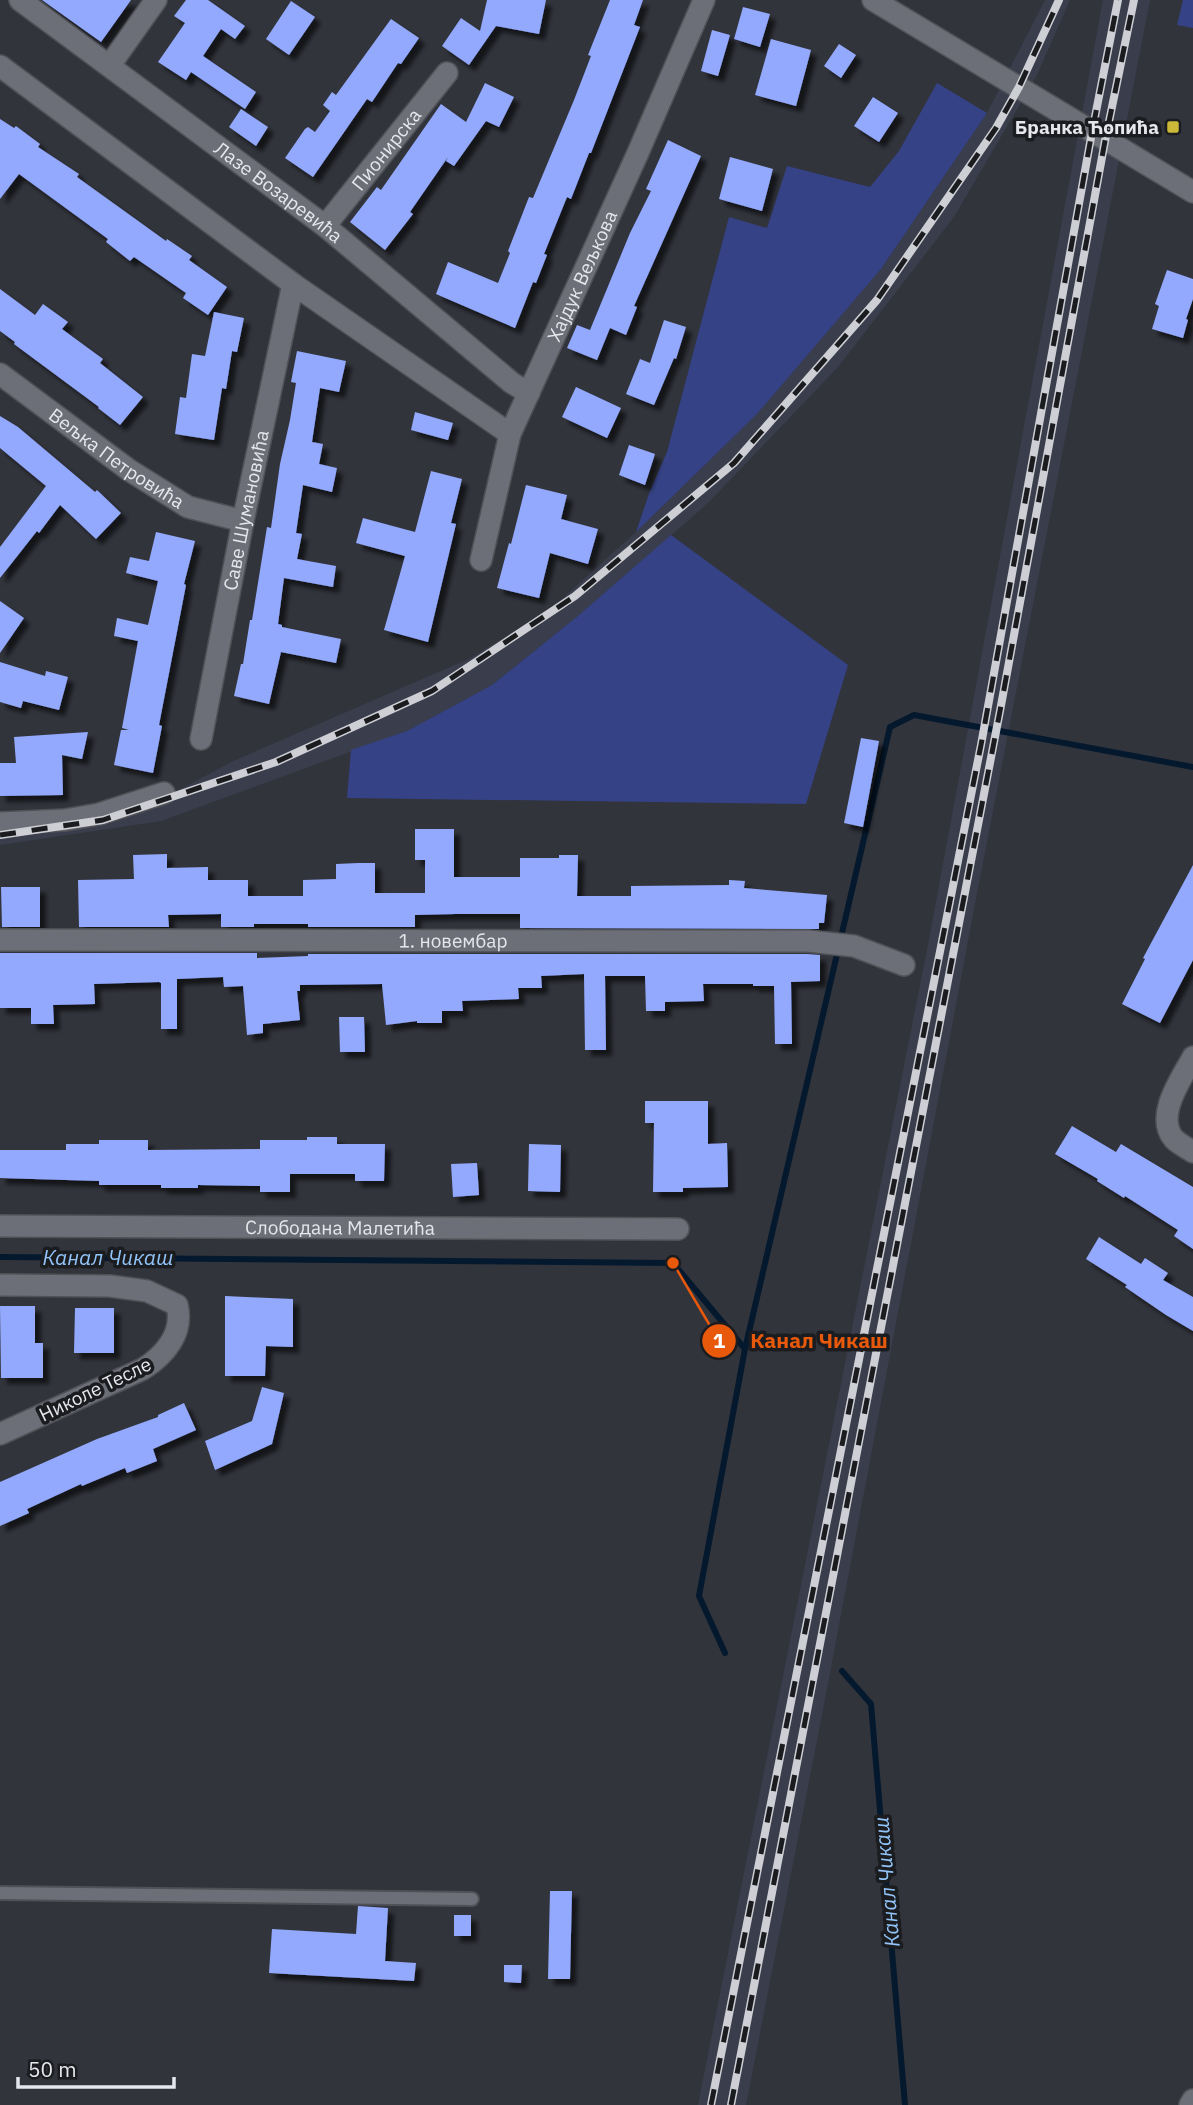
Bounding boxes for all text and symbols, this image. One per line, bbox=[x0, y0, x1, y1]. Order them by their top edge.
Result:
street label: Пионирска bbox=[346, 103, 426, 195]
place label: Бранка Ћопића bbox=[1015, 115, 1159, 139]
marker: Бранка Ћопића bbox=[1165, 119, 1181, 135]
street label: Лазе Возаревића bbox=[210, 136, 348, 248]
street label: Хајдук Вељкова bbox=[542, 206, 622, 345]
street label: Вељка Петровића bbox=[44, 403, 189, 514]
street label: Саве Шумановића bbox=[218, 428, 274, 593]
street label: 1. новембар bbox=[398, 928, 508, 953]
street label: Слободана Малетића bbox=[245, 1215, 435, 1240]
water label: Канал Чикаш bbox=[43, 1243, 173, 1271]
callout: Канал Чикаш bbox=[701, 1320, 902, 1362]
text: 1 bbox=[713, 1326, 726, 1354]
text: Канал Чикаш bbox=[750, 1326, 888, 1354]
street label: Николе Тесле bbox=[35, 1352, 155, 1426]
water label: Канал Чикаш bbox=[866, 1816, 906, 1948]
scale bar bbox=[18, 2046, 173, 2090]
text: 50 m bbox=[28, 2055, 77, 2083]

